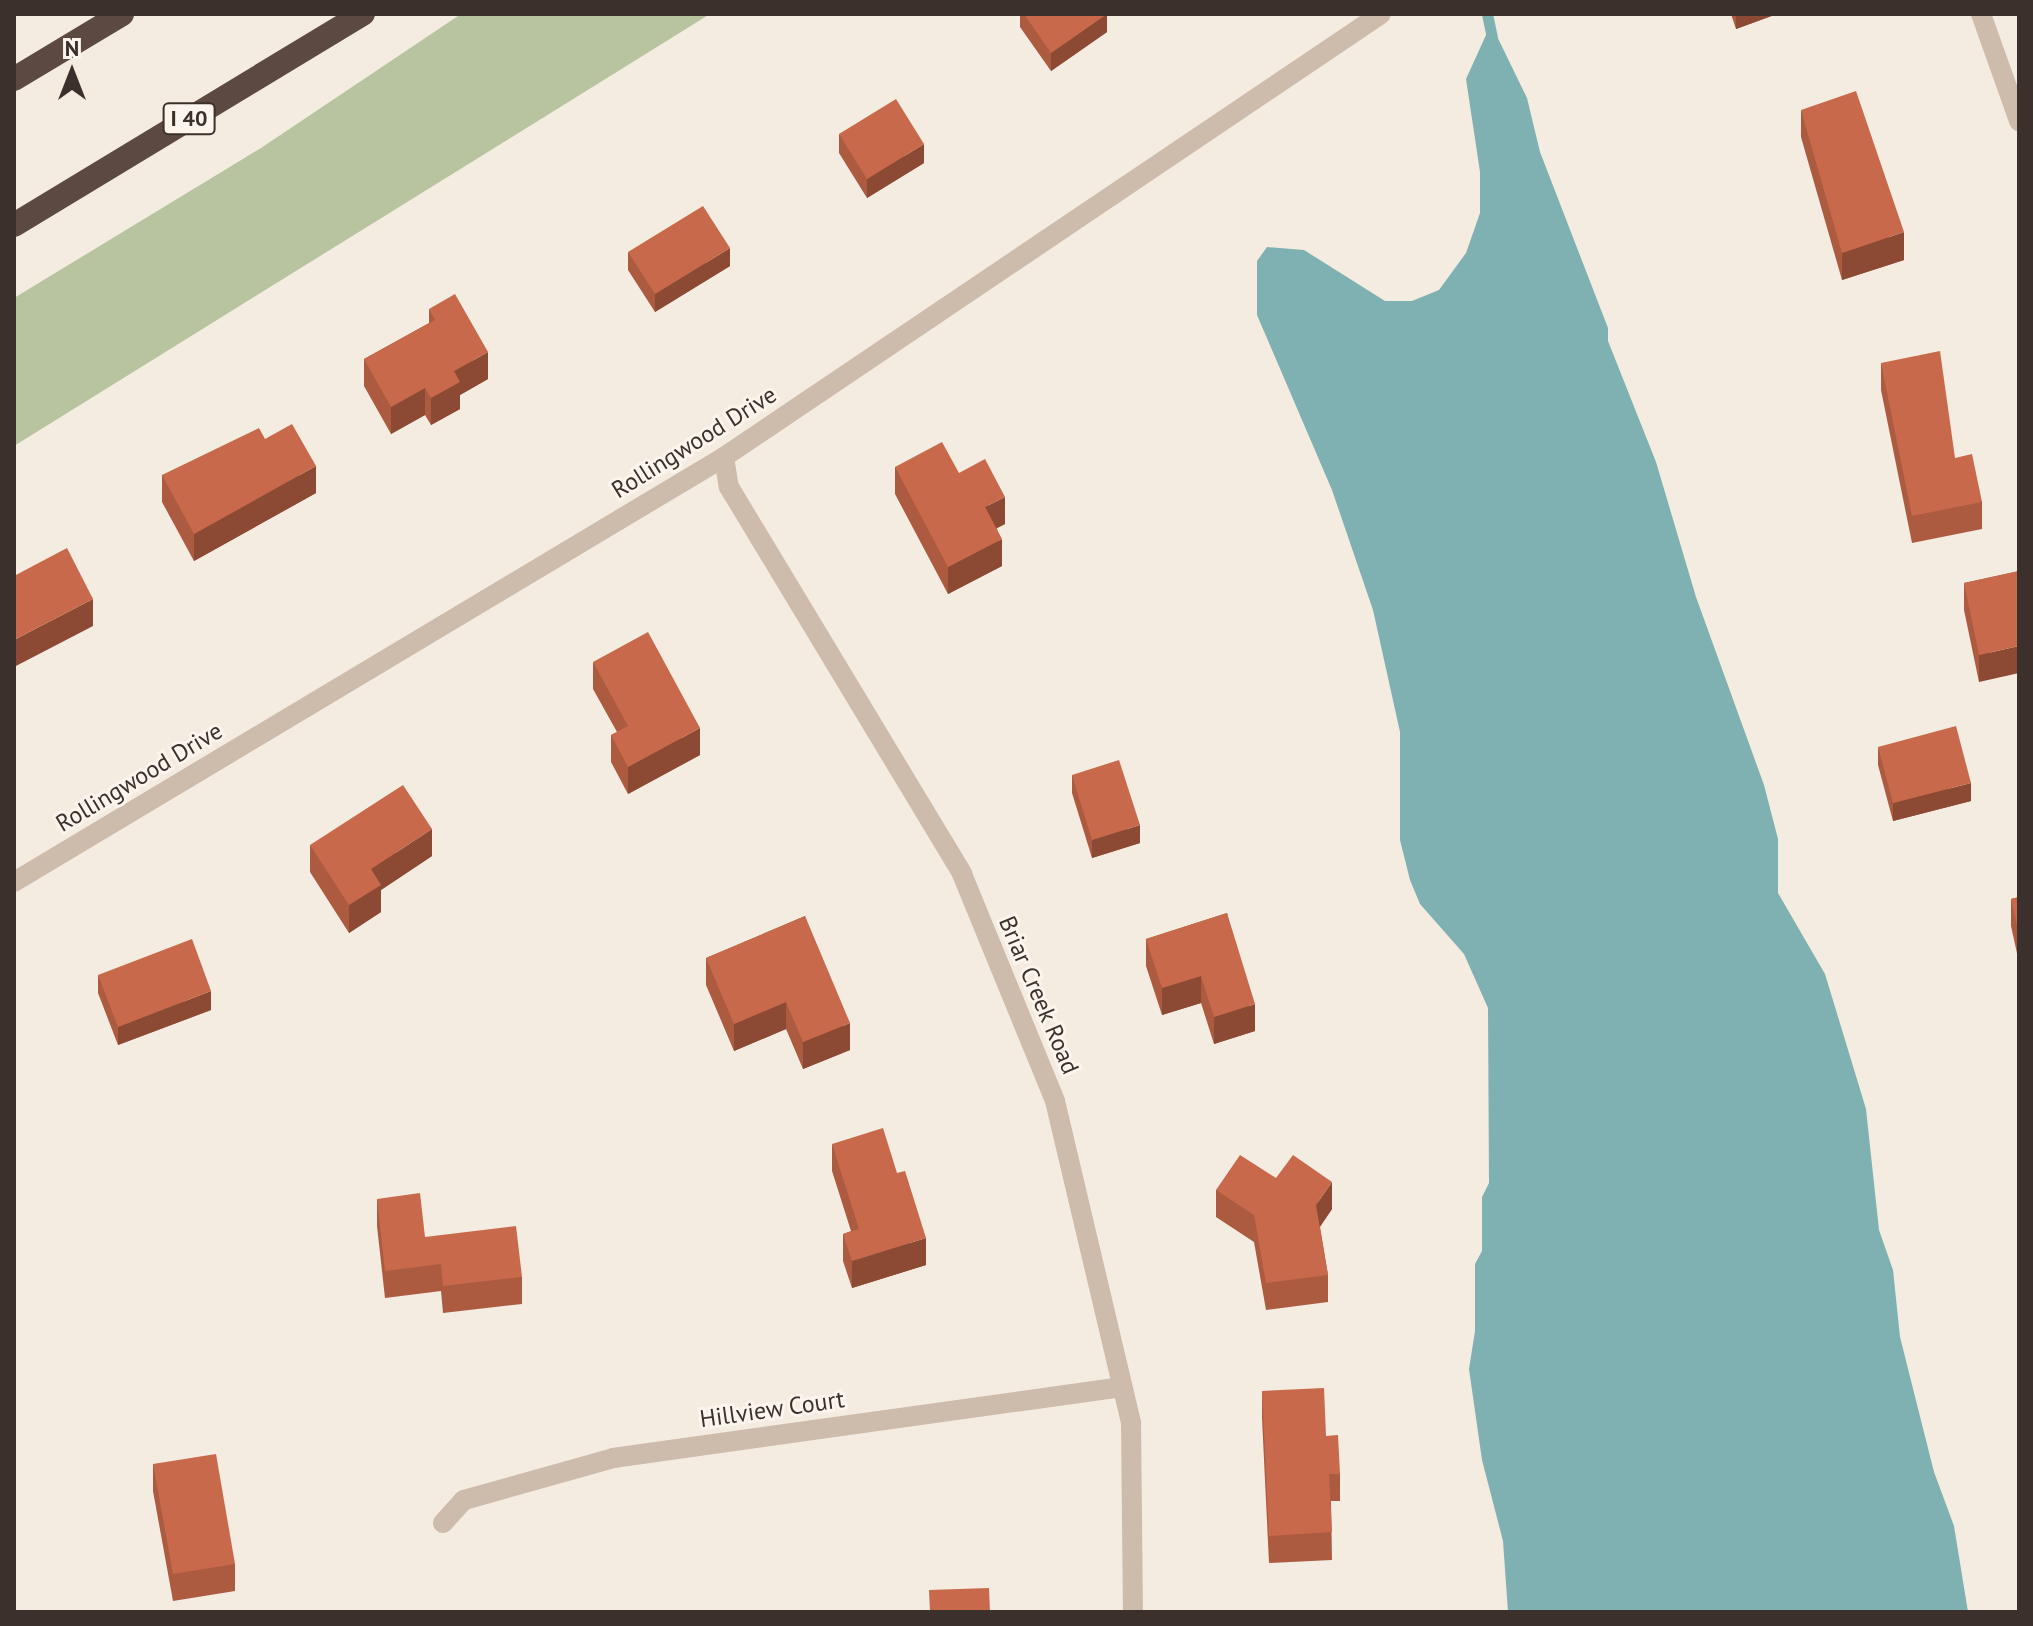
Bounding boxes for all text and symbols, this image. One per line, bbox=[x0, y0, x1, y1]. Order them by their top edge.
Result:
north arrow bbox=[32, 32, 112, 112]
text: N bbox=[65, 34, 79, 62]
road number: I 40 bbox=[161, 101, 217, 137]
street label: Rollingwood Drive bbox=[606, 380, 782, 504]
street label: Rollingwood Drive bbox=[51, 716, 227, 838]
street label: Briar Creek Road bbox=[993, 911, 1085, 1079]
street label: Hillview Court bbox=[698, 1385, 846, 1433]

